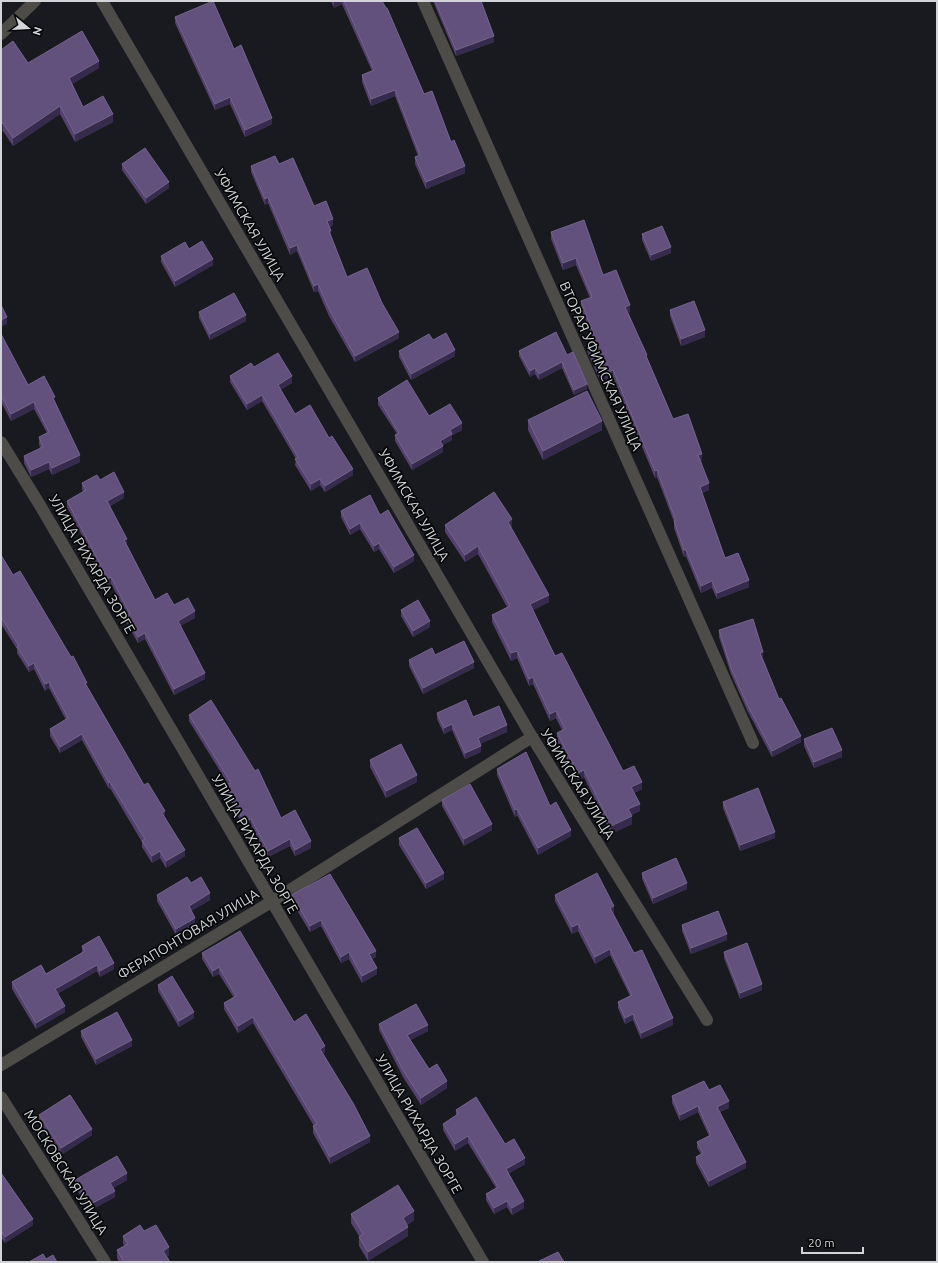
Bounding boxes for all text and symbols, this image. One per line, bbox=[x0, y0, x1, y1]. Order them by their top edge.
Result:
north arrow bbox=[8, 8, 48, 48]
text: N bbox=[31, 25, 44, 37]
street label: УФИМСКАЯ УЛИЦА bbox=[211, 166, 289, 284]
street label: ВТОРАЯ УФИМСКАЯ УЛИЦА bbox=[556, 279, 646, 453]
street label: УФИМСКАЯ УЛИЦА bbox=[375, 446, 453, 564]
street label: УЛИЦА РИХАРДА ЗОРГЕ bbox=[46, 492, 138, 636]
street label: УФИМСКАЯ УЛИЦА bbox=[538, 726, 618, 842]
street label: УЛИЦА РИХАРДА ЗОРГЕ bbox=[209, 772, 301, 916]
street label: ФЕРАПОНТОВАЯ УЛИЦА bbox=[115, 885, 261, 983]
street label: УЛИЦА РИХАРДА ЗОРГЕ bbox=[373, 1052, 465, 1196]
street label: МОСКОВСКАЯ УЛИЦА bbox=[21, 1107, 111, 1237]
scale bar bbox=[802, 1229, 863, 1255]
text: 20 m bbox=[808, 1236, 835, 1249]

